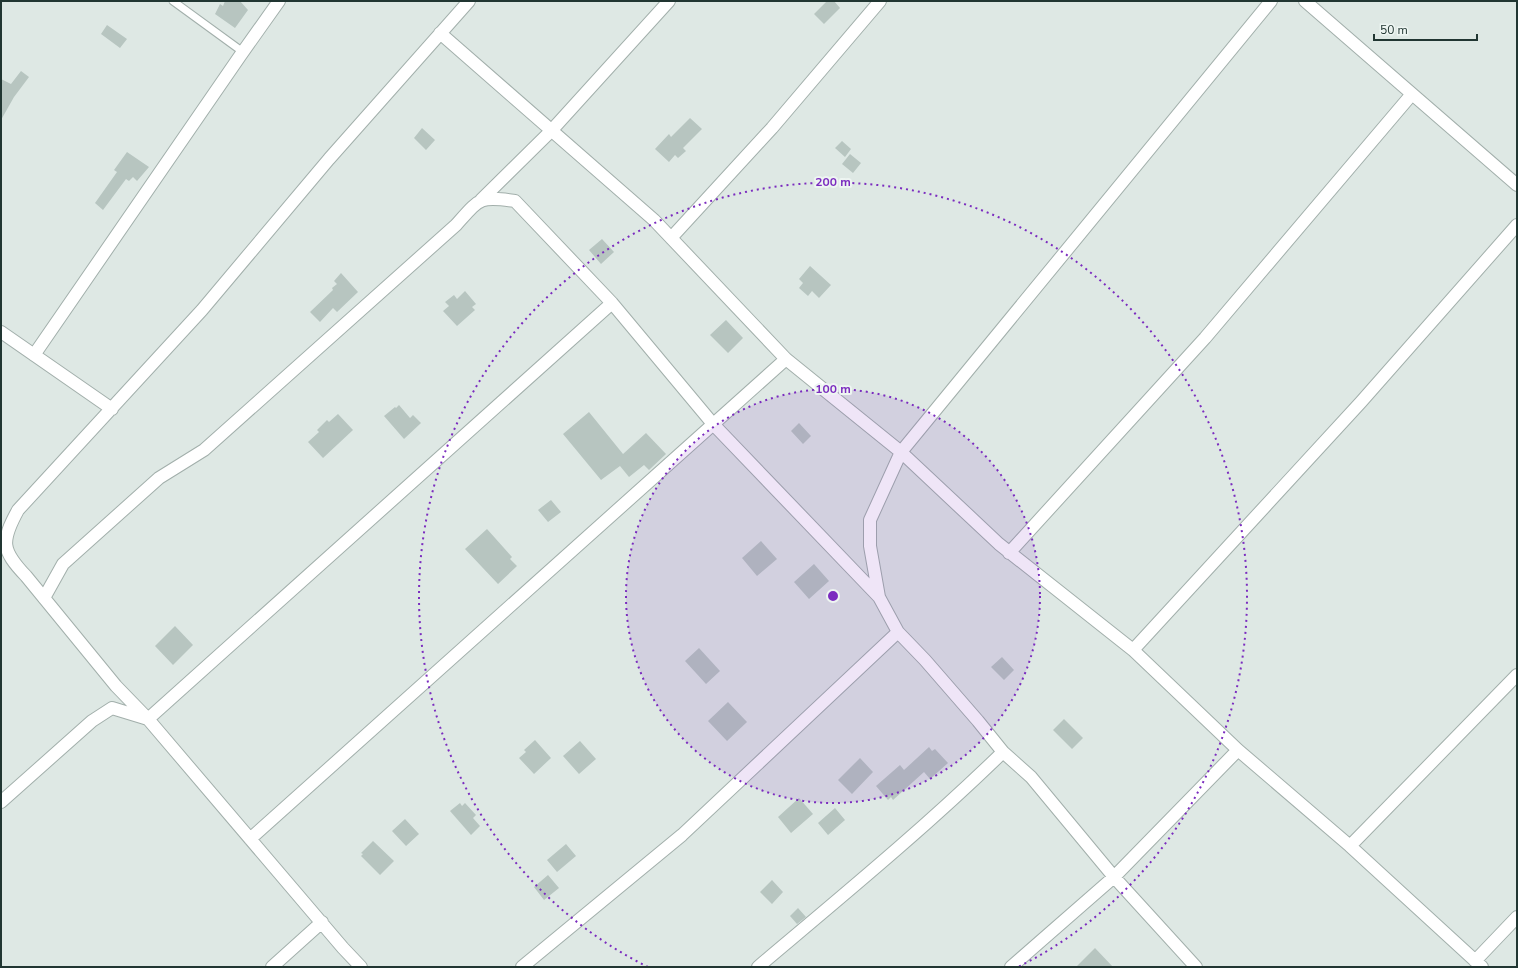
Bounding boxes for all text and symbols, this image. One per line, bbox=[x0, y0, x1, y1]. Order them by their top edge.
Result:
scale bar bbox=[1374, 16, 1477, 42]
text: 50 m bbox=[1380, 22, 1408, 38]
text: 200 m bbox=[815, 174, 851, 190]
text: 100 m bbox=[815, 381, 851, 397]
centre of rings bbox=[826, 589, 840, 603]

